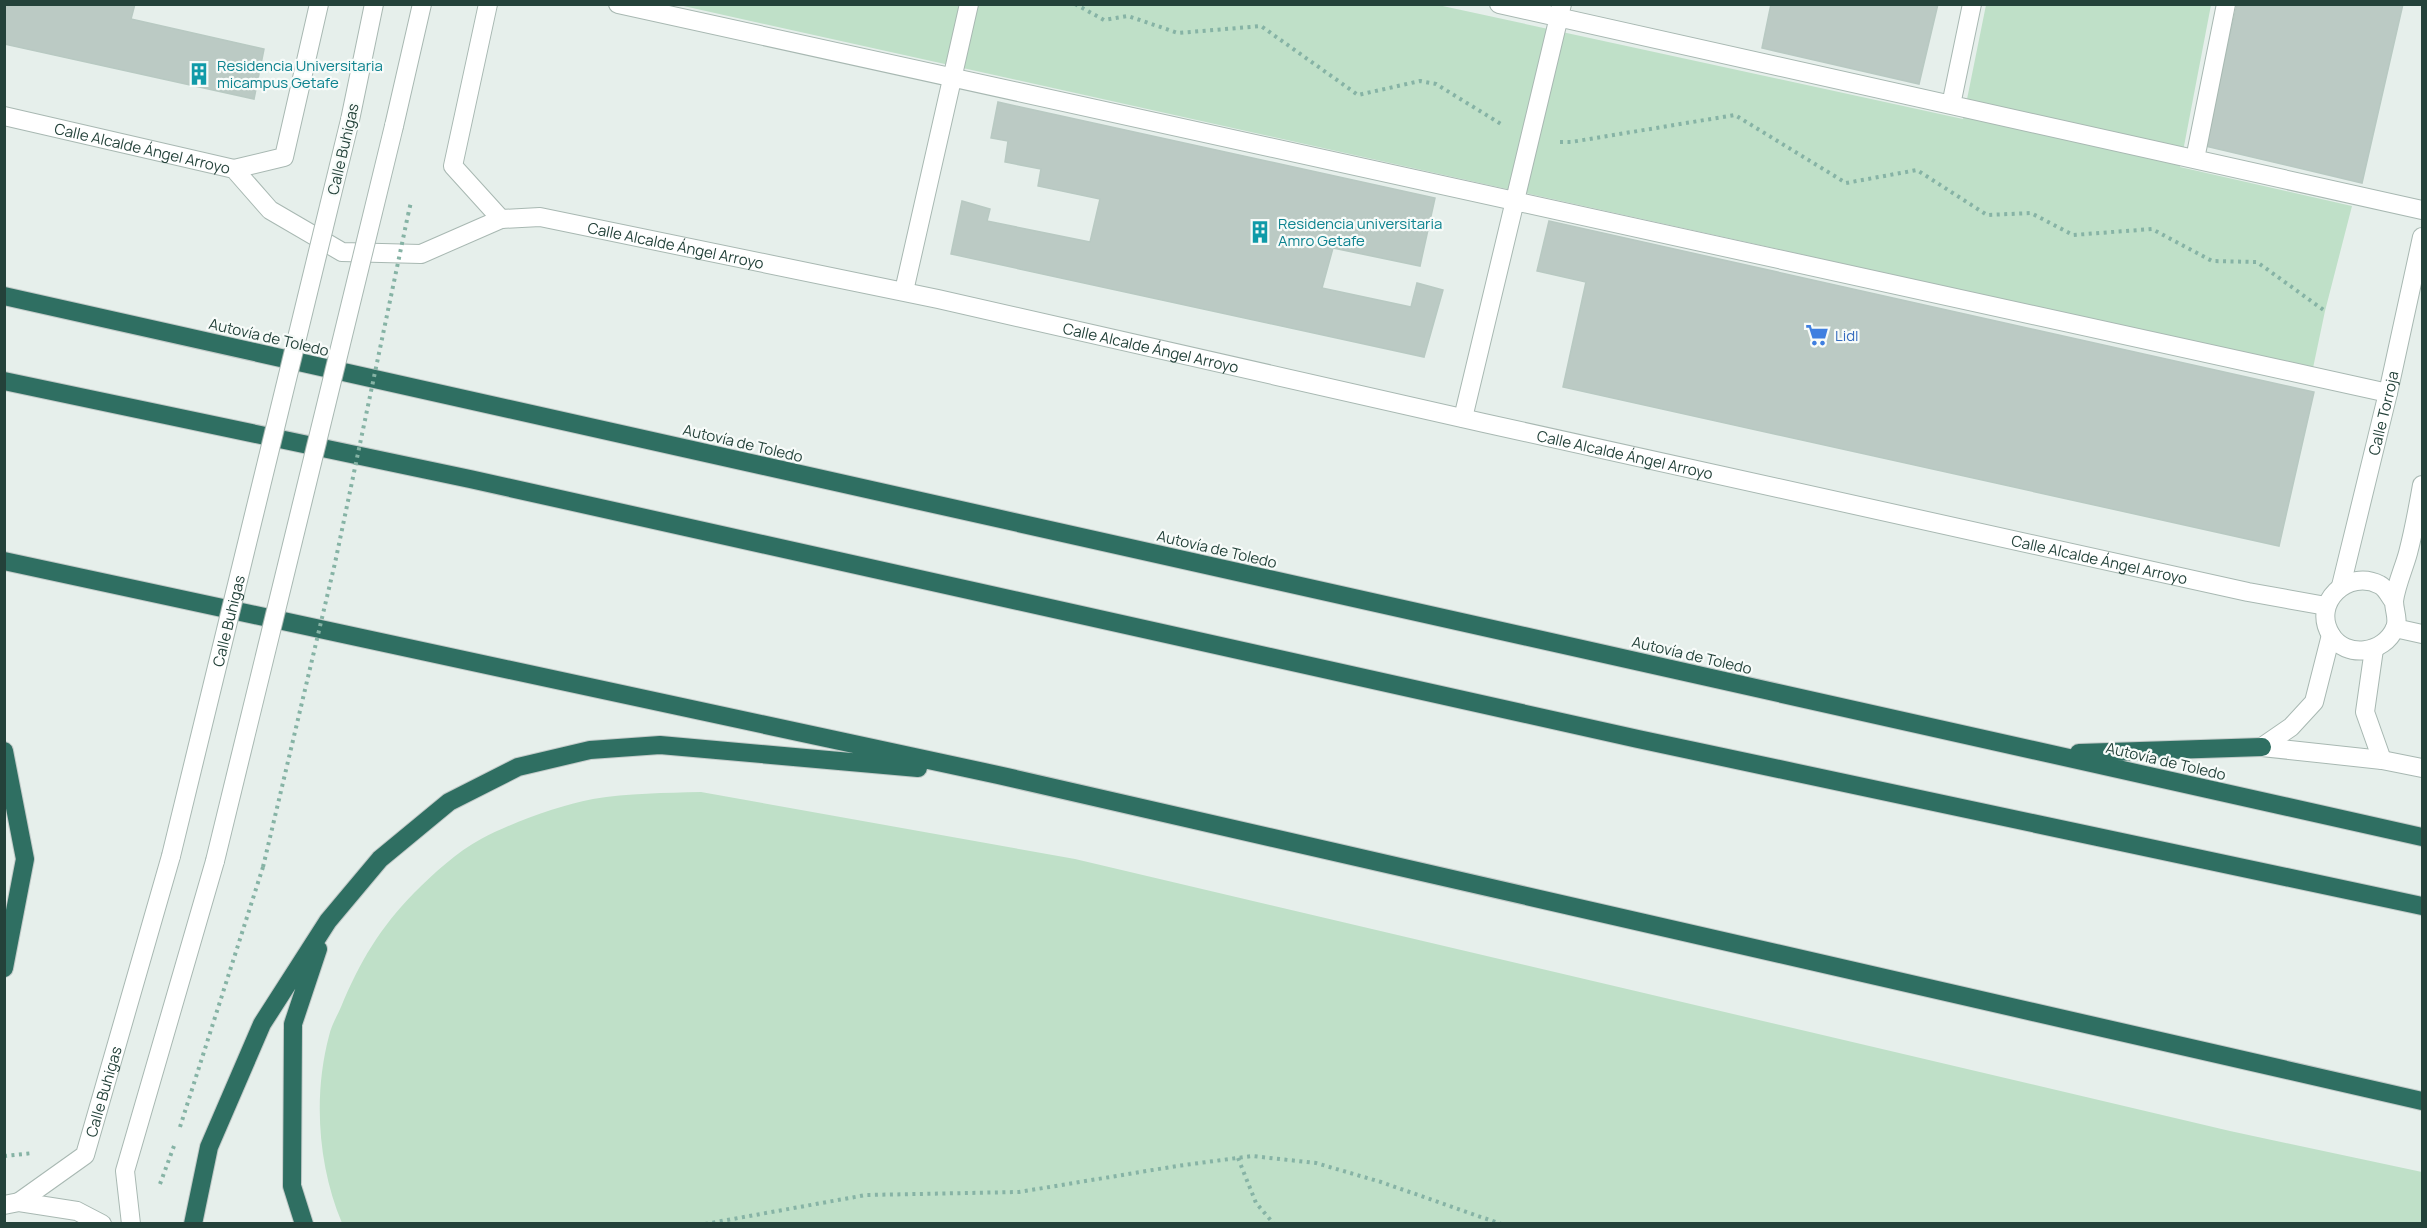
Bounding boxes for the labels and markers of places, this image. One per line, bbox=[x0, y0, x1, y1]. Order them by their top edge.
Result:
place label: Residencia Universitaria micampus Getafe bbox=[217, 55, 383, 93]
building icon: Residencia Universitaria micampus Getafe bbox=[186, 61, 212, 87]
place label: Residencia universitaria Amro Getafe bbox=[1278, 213, 1442, 251]
building icon: Residencia universitaria Amro Getafe bbox=[1247, 219, 1273, 245]
supermarket icon: Lidl bbox=[1804, 322, 1830, 348]
place label: Lidl bbox=[1835, 325, 1859, 346]

